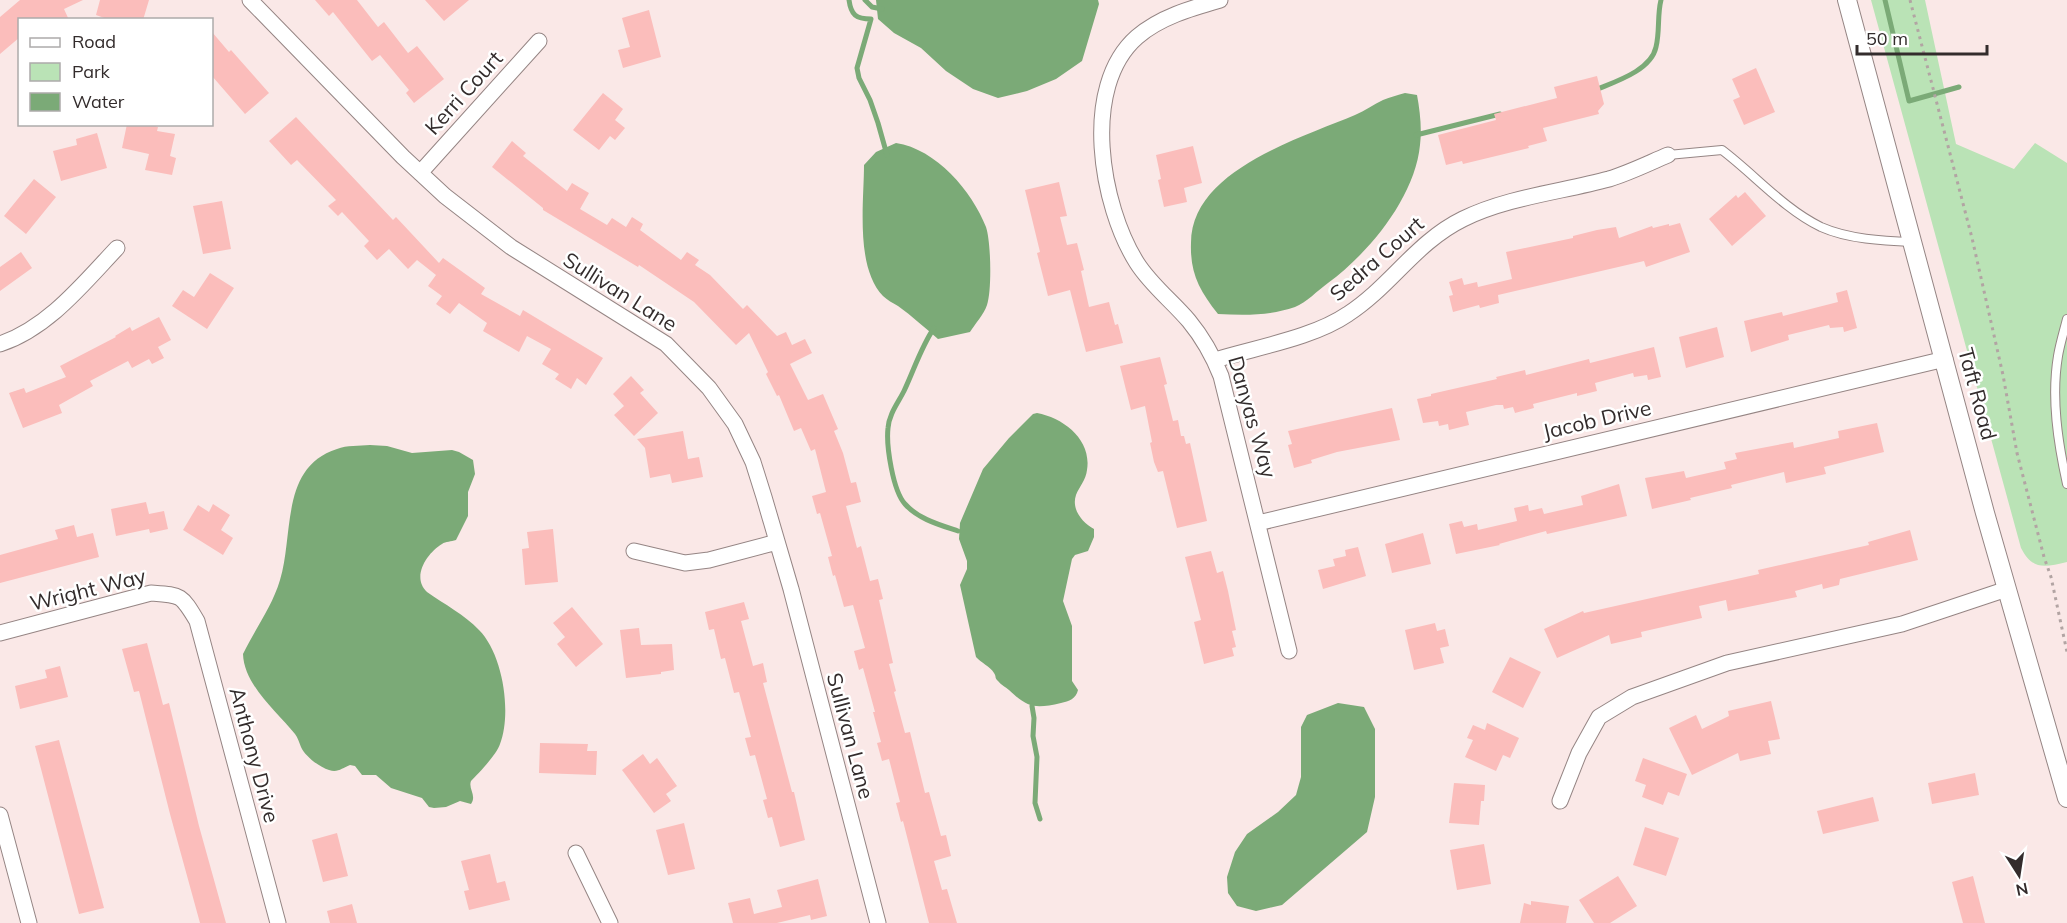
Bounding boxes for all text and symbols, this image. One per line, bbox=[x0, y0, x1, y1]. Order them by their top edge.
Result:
legend bbox=[18, 18, 213, 126]
scale bar bbox=[1857, 18, 1988, 56]
text: 50 m bbox=[1866, 27, 1908, 50]
text: Road bbox=[72, 30, 116, 53]
street label: Kerri Court bbox=[419, 45, 508, 139]
text: Park bbox=[72, 60, 111, 83]
text: Water bbox=[72, 90, 125, 113]
street label: Sedra Court bbox=[1324, 210, 1429, 306]
street label: Sullivan Lane bbox=[559, 246, 682, 336]
street label: Taft Road bbox=[1953, 345, 2003, 443]
street label: Danyas Way bbox=[1223, 353, 1283, 481]
street label: Jacob Drive bbox=[1540, 394, 1654, 444]
street label: Wright Way bbox=[27, 562, 148, 616]
street label: Sullivan Lane bbox=[822, 670, 880, 802]
street label: Anthony Drive bbox=[224, 684, 286, 825]
north arrow bbox=[1989, 845, 2049, 905]
text: N bbox=[2014, 879, 2030, 901]

